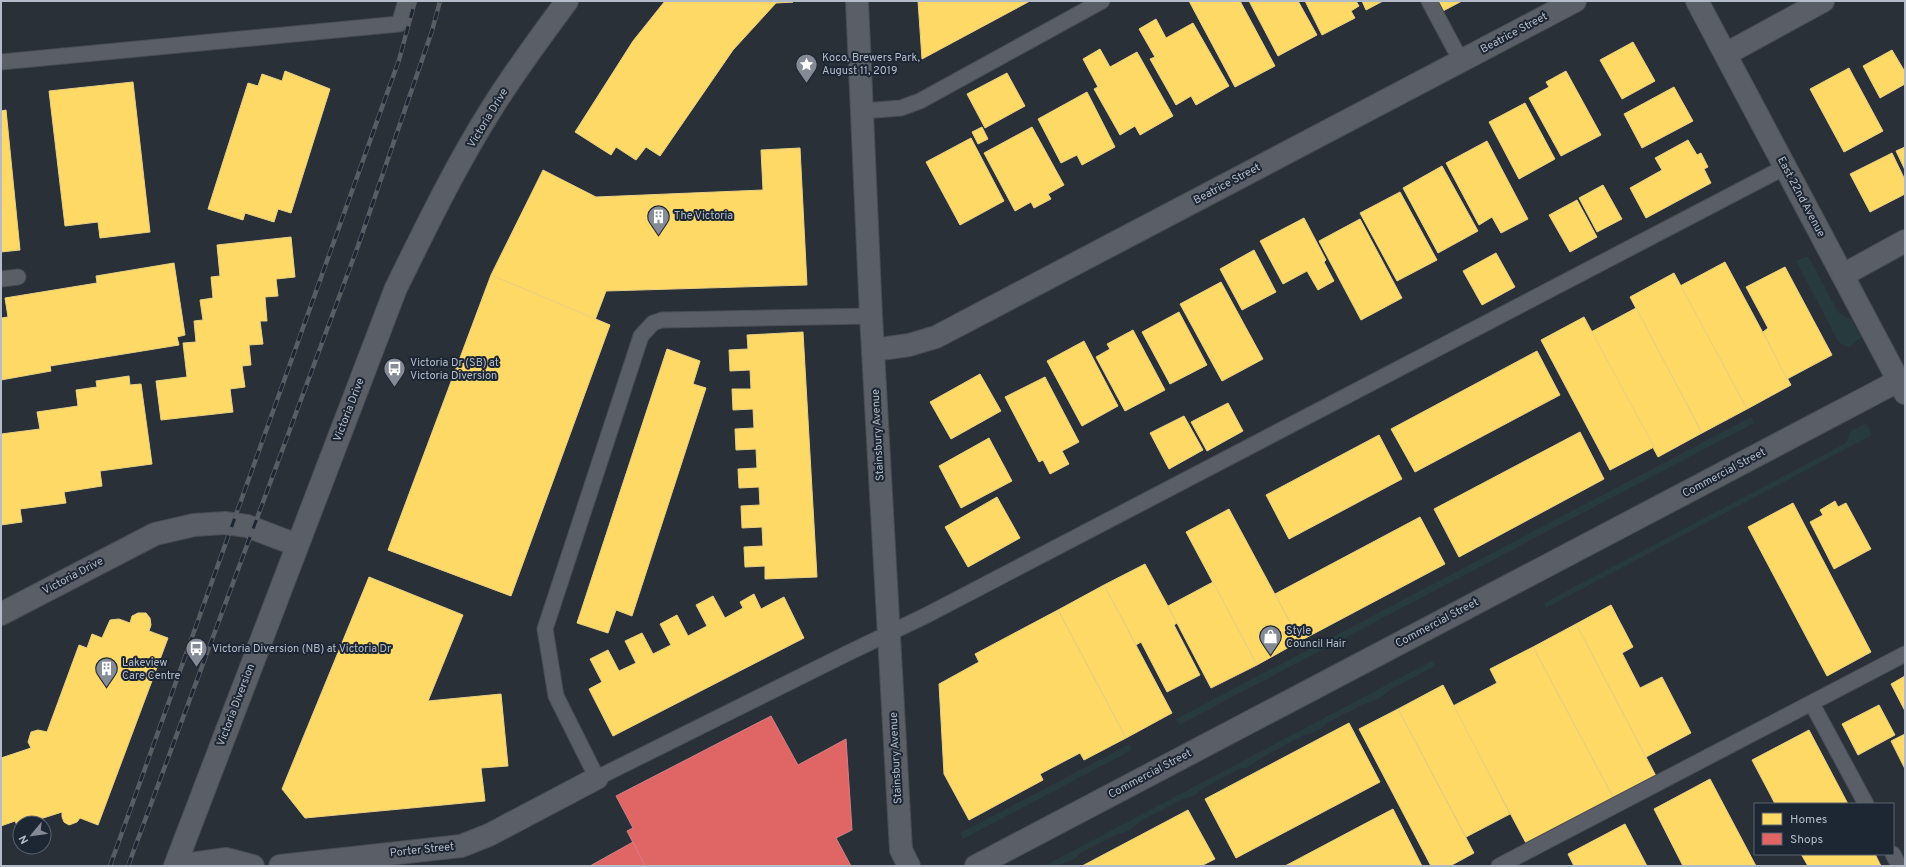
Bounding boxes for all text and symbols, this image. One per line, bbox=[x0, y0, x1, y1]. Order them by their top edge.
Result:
street label: Beatrice Street bbox=[1478, 9, 1550, 57]
place icon: Koco, Brewers Park, August 11, 2019 bbox=[793, 51, 819, 84]
place label: Koco, Brewers Park, August 11, 2019 bbox=[822, 51, 921, 78]
street label: Victoria Drive bbox=[465, 86, 511, 150]
street label: East 22nd Avenue bbox=[1774, 154, 1828, 240]
street label: Beatrice Street bbox=[1191, 160, 1263, 208]
building icon: The Victoria bbox=[645, 203, 671, 236]
place label: The Victoria bbox=[674, 209, 733, 223]
bus stop icon: Victoria Dr (SB) at Victoria Diversion bbox=[381, 356, 407, 389]
place label: Victoria Dr (SB) at Victoria Diversion bbox=[410, 356, 499, 383]
street label: Victoria Drive bbox=[330, 376, 368, 444]
street label: Stainsbury Avenue bbox=[869, 389, 887, 481]
street label: Commercial Street bbox=[1680, 445, 1768, 501]
street label: Victoria Drive bbox=[40, 554, 106, 598]
street label: Commercial Street bbox=[1393, 595, 1481, 651]
shop icon: Style Council Hair bbox=[1257, 624, 1283, 657]
place label: Style Council Hair bbox=[1286, 624, 1347, 651]
bus stop icon: Victoria Diversion (NB) at Victoria Dr bbox=[183, 636, 209, 669]
place label: Victoria Diversion (NB) at Victoria Dr bbox=[212, 642, 392, 656]
building icon: Lakeview Care Centre bbox=[93, 656, 119, 689]
place label: Lakeview Care Centre bbox=[122, 656, 181, 683]
street label: Victoria Diversion bbox=[214, 662, 258, 748]
street label: Stainsbury Avenue bbox=[887, 712, 905, 804]
street label: Commercial Street bbox=[1106, 746, 1194, 802]
legend bbox=[1754, 803, 1894, 855]
text: Homes bbox=[1790, 812, 1827, 828]
north arrow bbox=[12, 815, 52, 855]
text: Shops bbox=[1790, 832, 1823, 848]
text: N bbox=[16, 833, 32, 846]
street label: Porter Street bbox=[389, 840, 455, 860]

